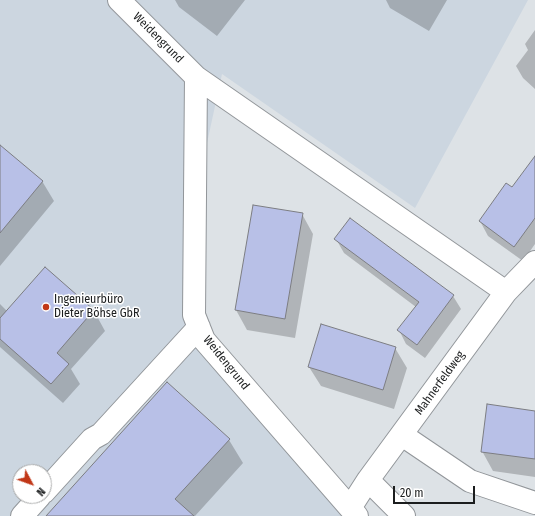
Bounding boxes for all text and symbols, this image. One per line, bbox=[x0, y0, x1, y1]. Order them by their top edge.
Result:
street label: Weidengrund bbox=[130, 10, 186, 66]
place label: Ingenieurbüro Dieter Böhse GbR bbox=[54, 293, 139, 321]
marker: Ingenieurbüro Dieter Böhse GbR bbox=[41, 302, 51, 312]
street label: Weidengrund bbox=[200, 333, 252, 393]
street label: Mahnerfeldweg bbox=[412, 348, 468, 418]
north arrow bbox=[12, 464, 52, 504]
scale bar bbox=[395, 478, 477, 504]
text: N bbox=[34, 485, 48, 498]
text: 20 m bbox=[400, 486, 424, 500]

